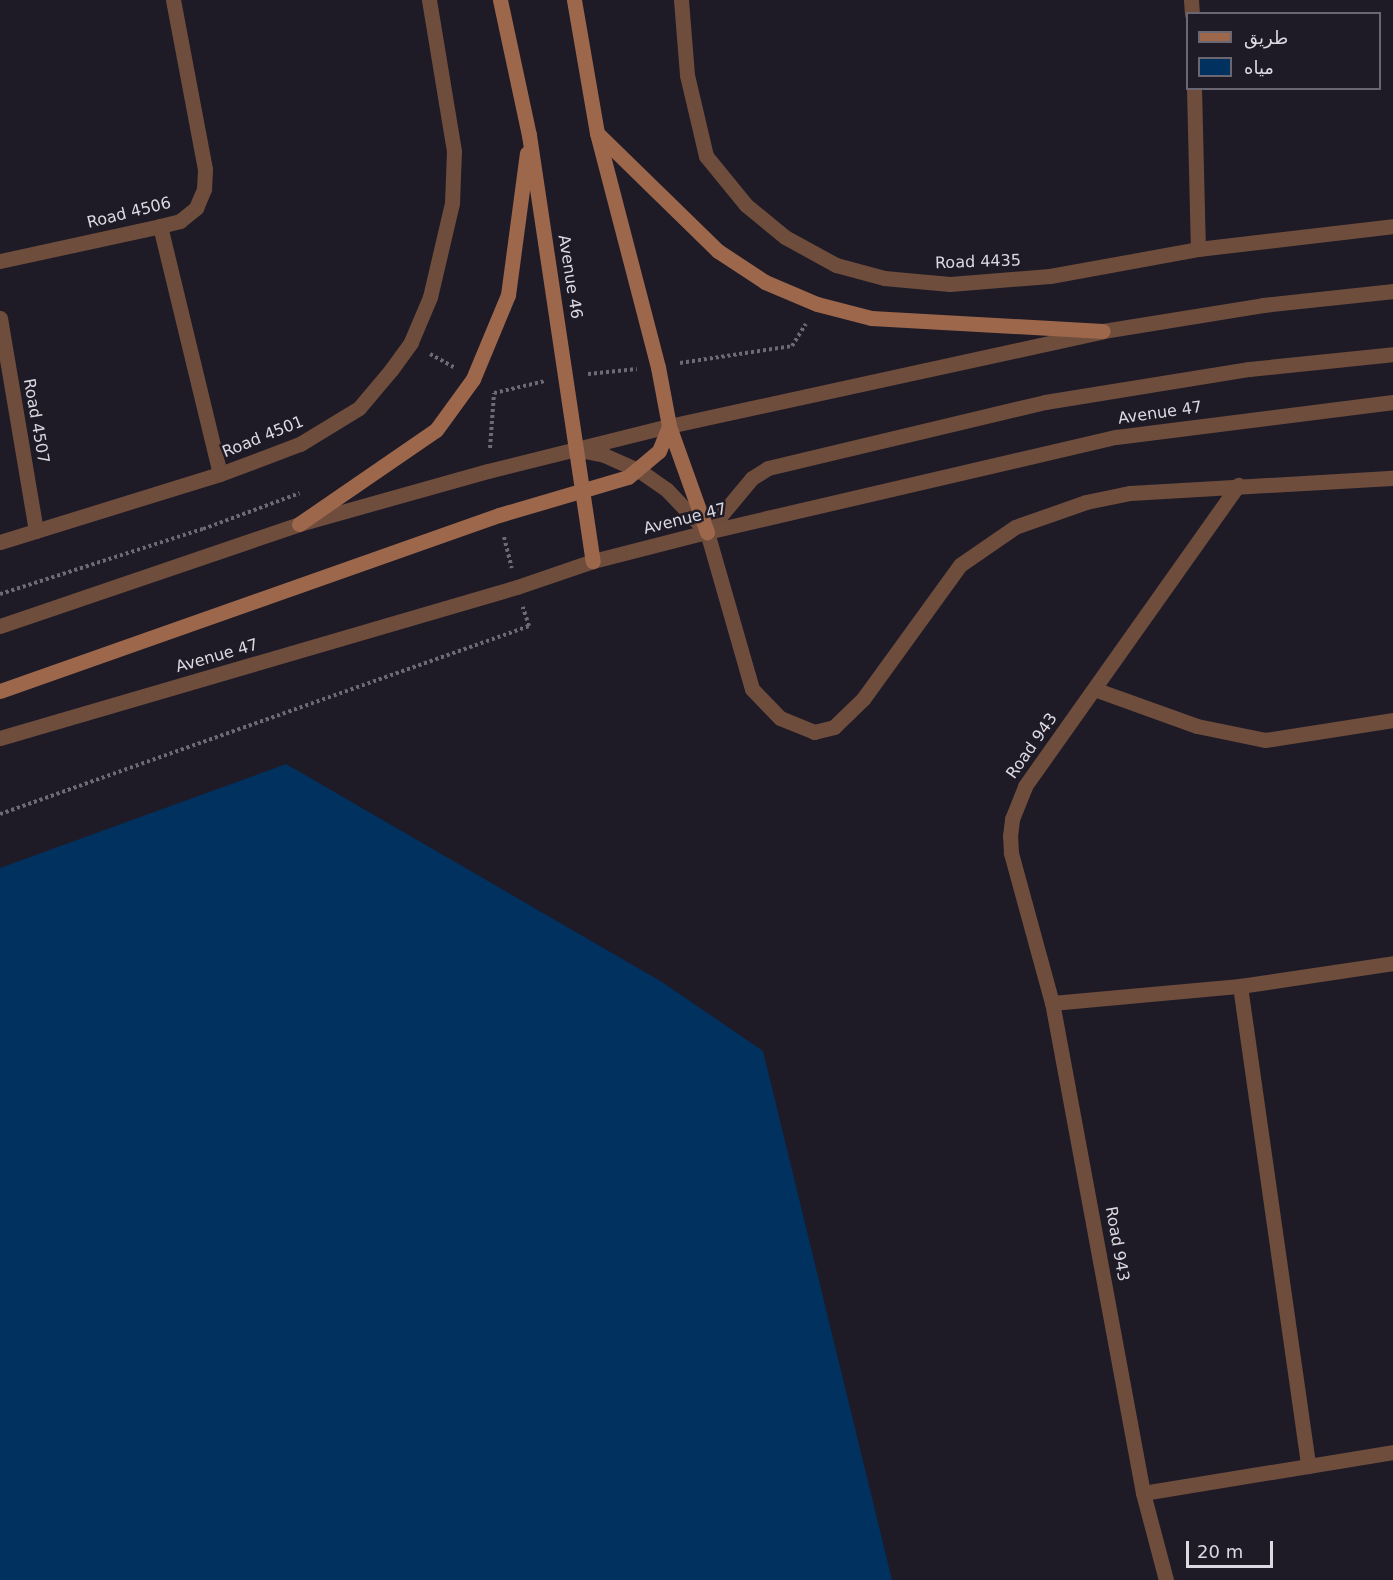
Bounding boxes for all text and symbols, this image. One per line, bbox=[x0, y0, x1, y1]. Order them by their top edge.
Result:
legend bbox=[1186, 12, 1381, 90]
text: طريق bbox=[1244, 27, 1288, 48]
text: مياه bbox=[1244, 57, 1274, 78]
street label: Road 4506 bbox=[85, 193, 173, 233]
street label: Avenue 46 bbox=[554, 234, 586, 320]
street label: Road 4435 bbox=[935, 251, 1021, 273]
street label: Road 4507 bbox=[19, 377, 53, 465]
street label: Avenue 47 bbox=[1117, 398, 1203, 428]
street label: Road 4501 bbox=[220, 412, 306, 462]
street label: Avenue 47 bbox=[641, 499, 729, 539]
street label: Avenue 47 bbox=[174, 635, 260, 677]
street label: Road 943 bbox=[1002, 709, 1062, 783]
street label: Road 943 bbox=[1101, 1205, 1133, 1283]
scale bar bbox=[1189, 1529, 1276, 1567]
text: 20 m bbox=[1197, 1541, 1243, 1562]

